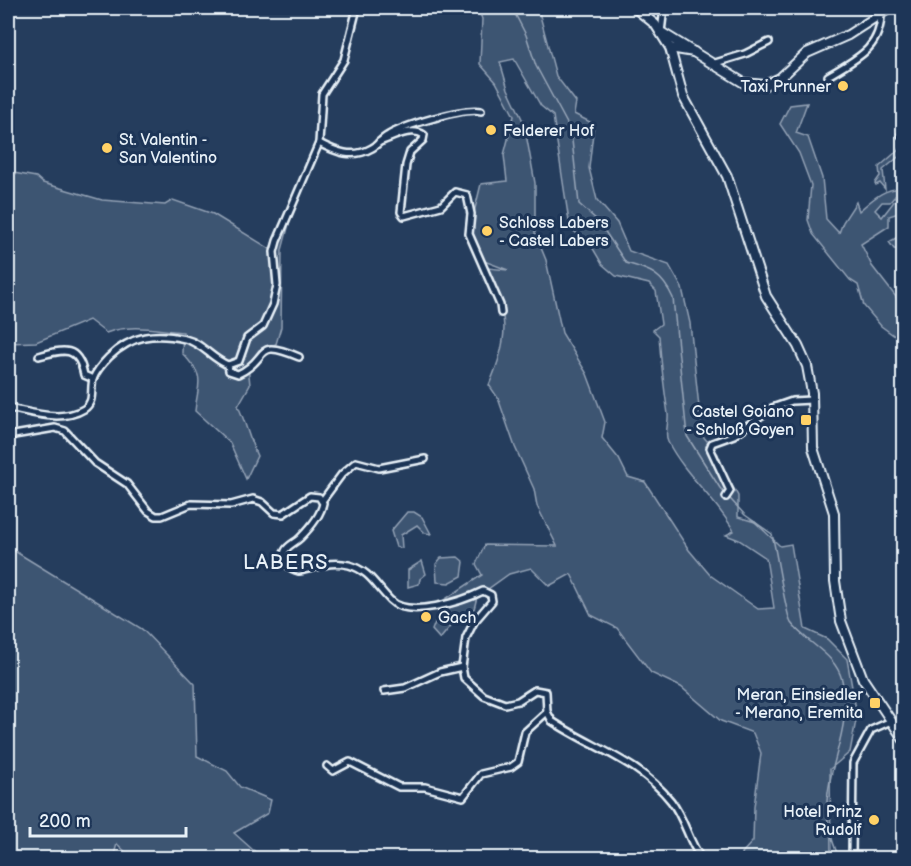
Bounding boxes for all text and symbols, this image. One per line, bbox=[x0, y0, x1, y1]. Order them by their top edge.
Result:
place label: Taxi Prunner bbox=[740, 78, 831, 97]
marker: Taxi Prunner bbox=[836, 79, 850, 93]
place label: Felderer Hof bbox=[503, 122, 594, 141]
marker: Felderer Hof bbox=[484, 123, 498, 137]
place label: St. Valentin - San Valentino bbox=[119, 131, 217, 168]
marker: St. Valentin - San Valentino bbox=[100, 141, 114, 155]
place label: Schloss Labers - Castel Labers bbox=[499, 214, 609, 251]
marker: Schloss Labers - Castel Labers bbox=[480, 224, 494, 238]
place label: Castel Goiano - Schloß Goyen bbox=[686, 403, 794, 440]
marker: Castel Goiano - Schloß Goyen bbox=[799, 413, 813, 427]
district label: LABERS bbox=[243, 551, 329, 575]
place label: Gach bbox=[438, 609, 477, 628]
marker: Gach bbox=[419, 610, 433, 624]
place label: Meran, Einsiedler - Merano, Eremita bbox=[735, 686, 863, 723]
marker: Meran, Einsiedler - Merano, Eremita bbox=[868, 696, 882, 710]
scale bar bbox=[30, 800, 186, 838]
place label: Hotel Prinz Rudolf bbox=[783, 803, 862, 840]
text: 200 m bbox=[39, 811, 91, 832]
marker: Hotel Prinz Rudolf bbox=[867, 813, 881, 827]

